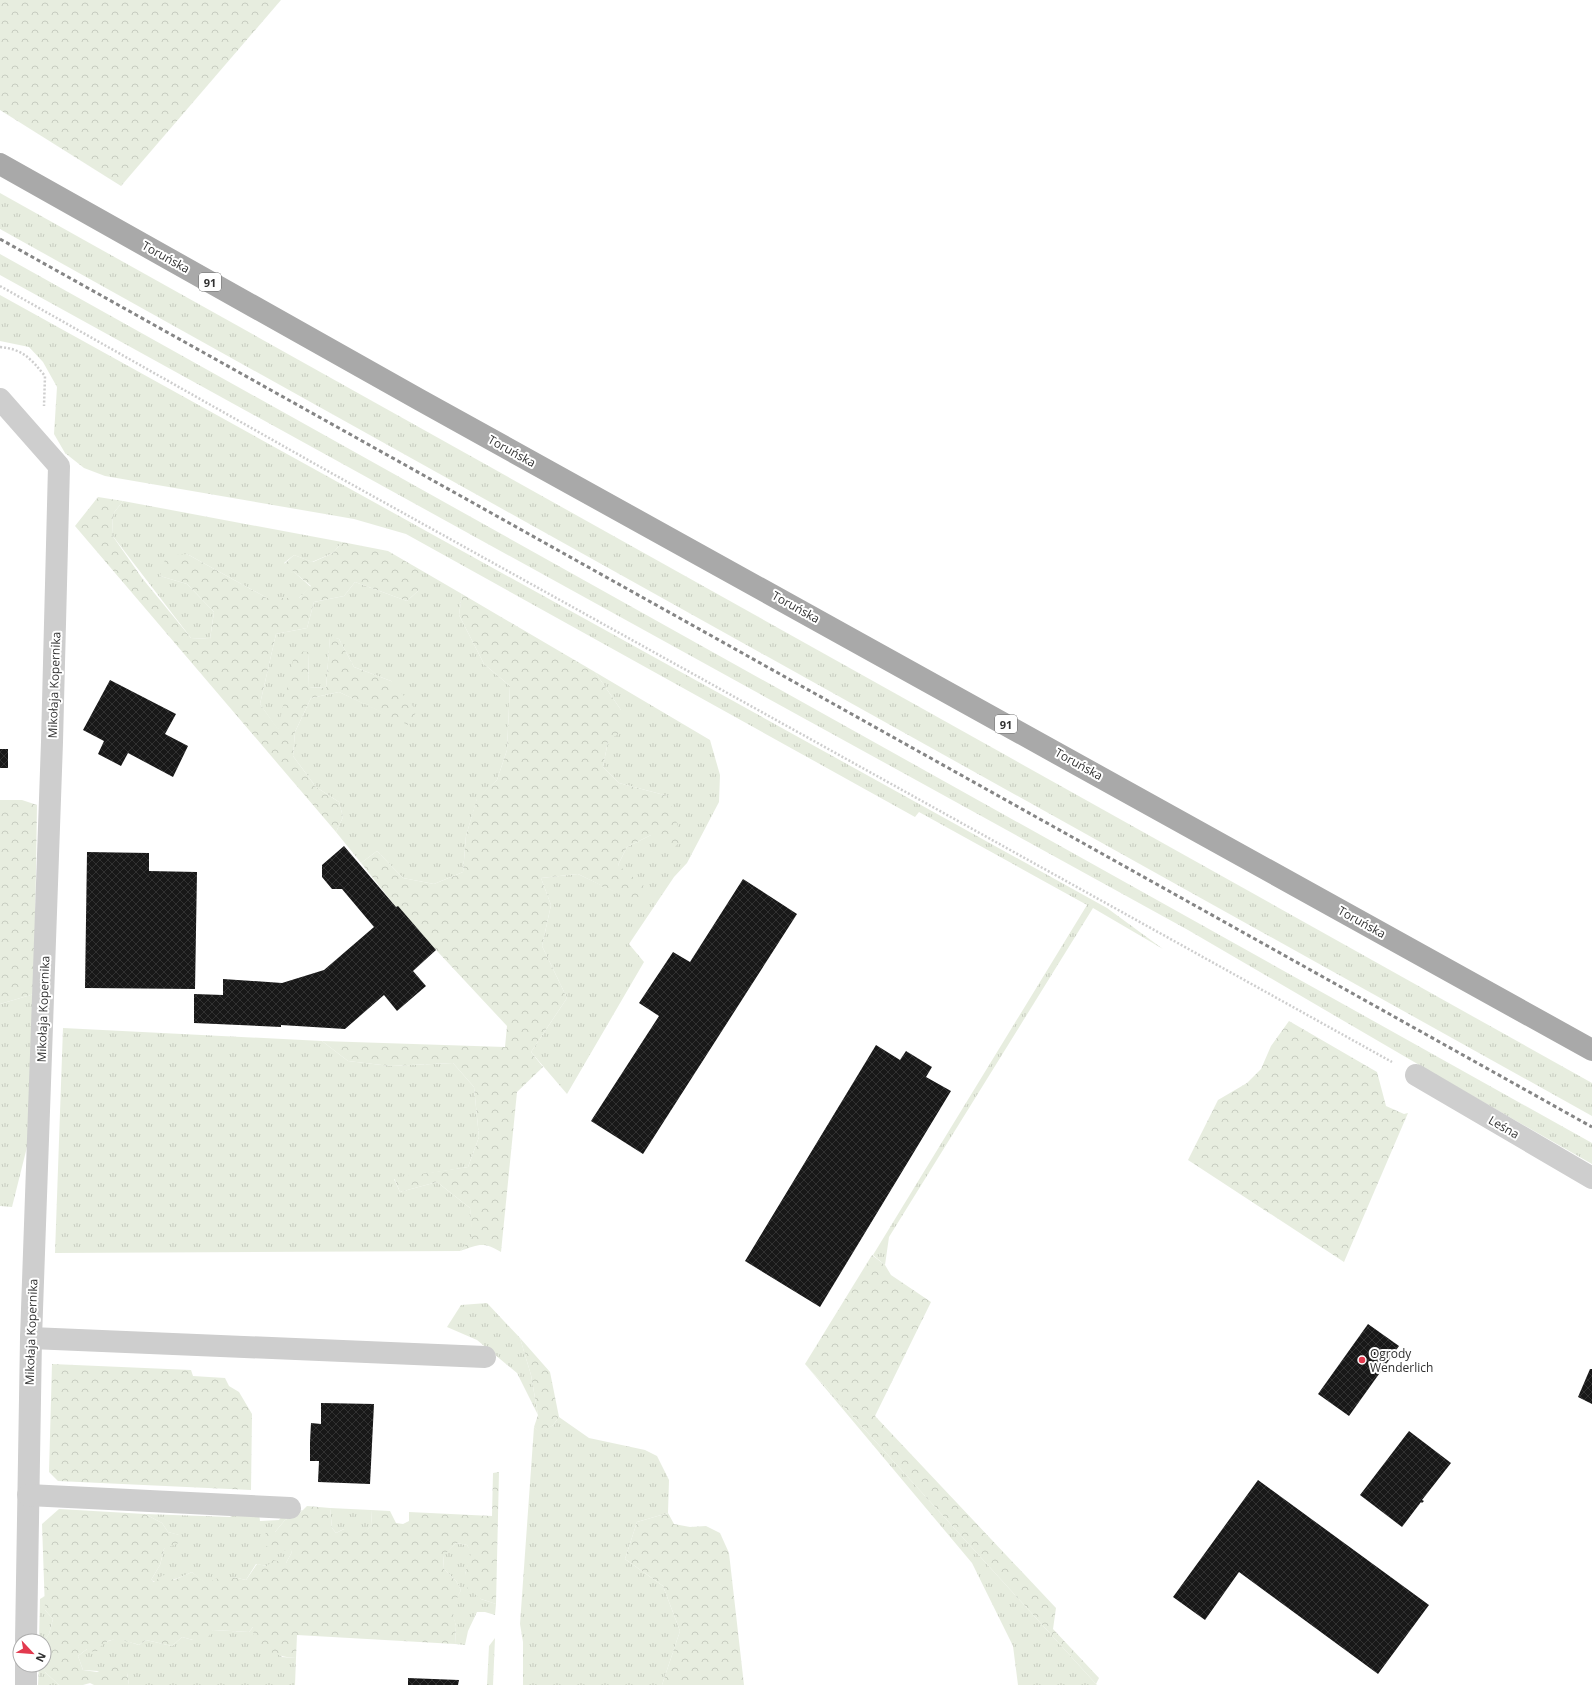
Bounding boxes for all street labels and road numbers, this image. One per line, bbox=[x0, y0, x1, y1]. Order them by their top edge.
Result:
street label: Toruńska bbox=[139, 237, 193, 277]
road number: 91 bbox=[199, 273, 221, 291]
street label: Toruńska bbox=[485, 431, 539, 471]
street label: Toruńska bbox=[769, 587, 823, 627]
street label: Mikołaja Kopernika bbox=[44, 631, 64, 739]
road number: 91 bbox=[995, 715, 1017, 733]
street label: Toruńska bbox=[1052, 744, 1106, 784]
street label: Toruńska bbox=[1335, 902, 1389, 942]
street label: Mikołaja Kopernika bbox=[33, 955, 53, 1063]
street label: Leśna bbox=[1486, 1111, 1522, 1143]
street label: Mikołaja Kopernika bbox=[21, 1278, 41, 1386]

